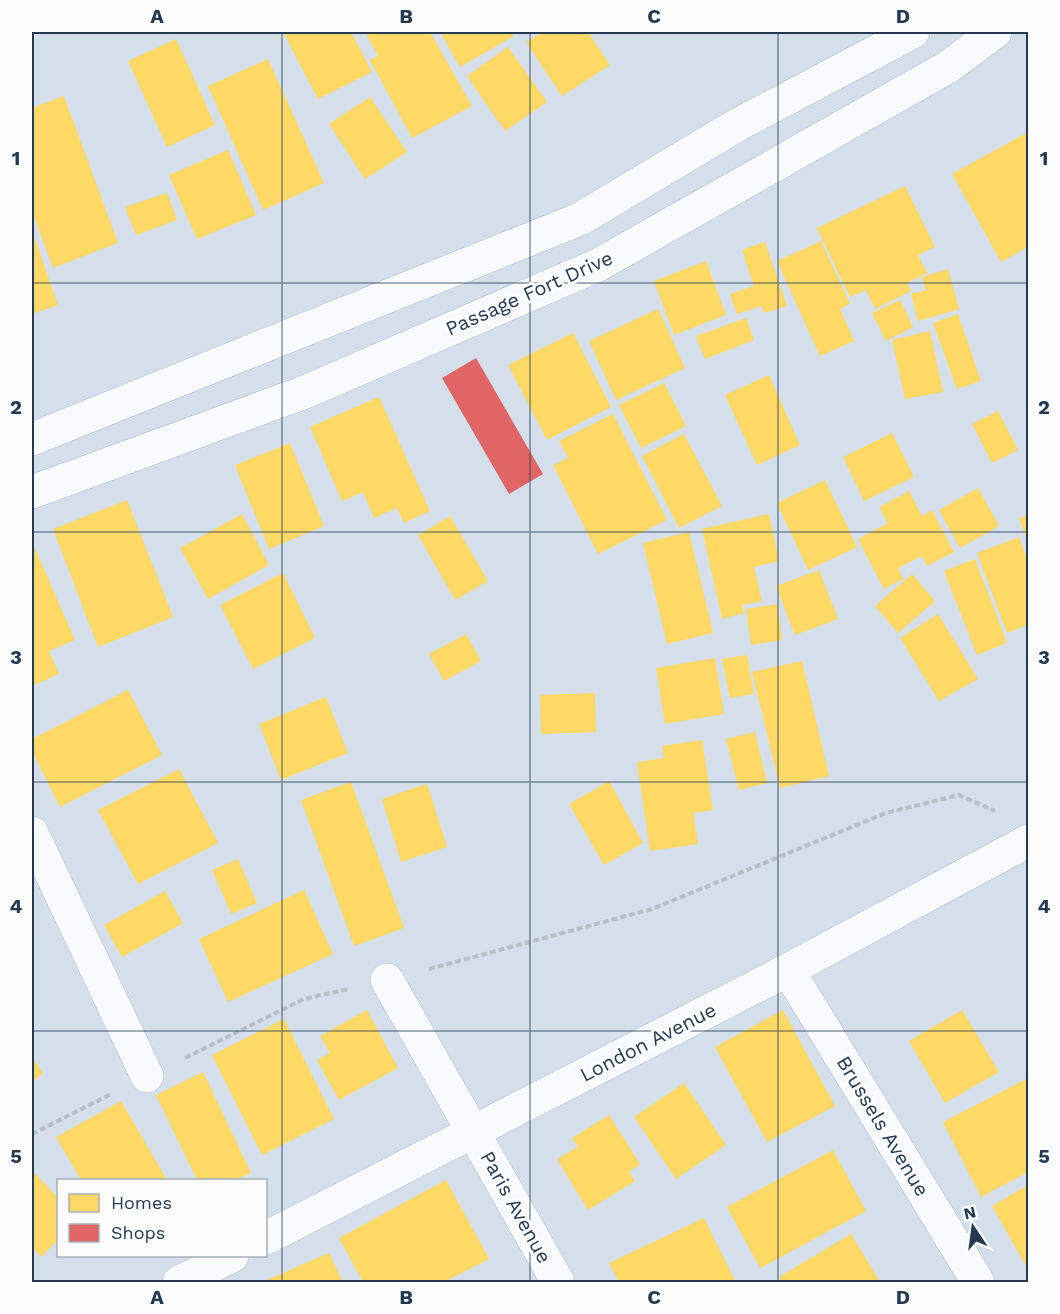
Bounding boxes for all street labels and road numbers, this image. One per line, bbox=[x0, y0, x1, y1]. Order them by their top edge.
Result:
street label: Passage Fort Drive bbox=[442, 245, 616, 341]
street label: London Avenue bbox=[576, 997, 720, 1087]
street label: Brussels Avenue bbox=[832, 1051, 934, 1201]
street label: Paris Avenue bbox=[475, 1147, 557, 1267]

